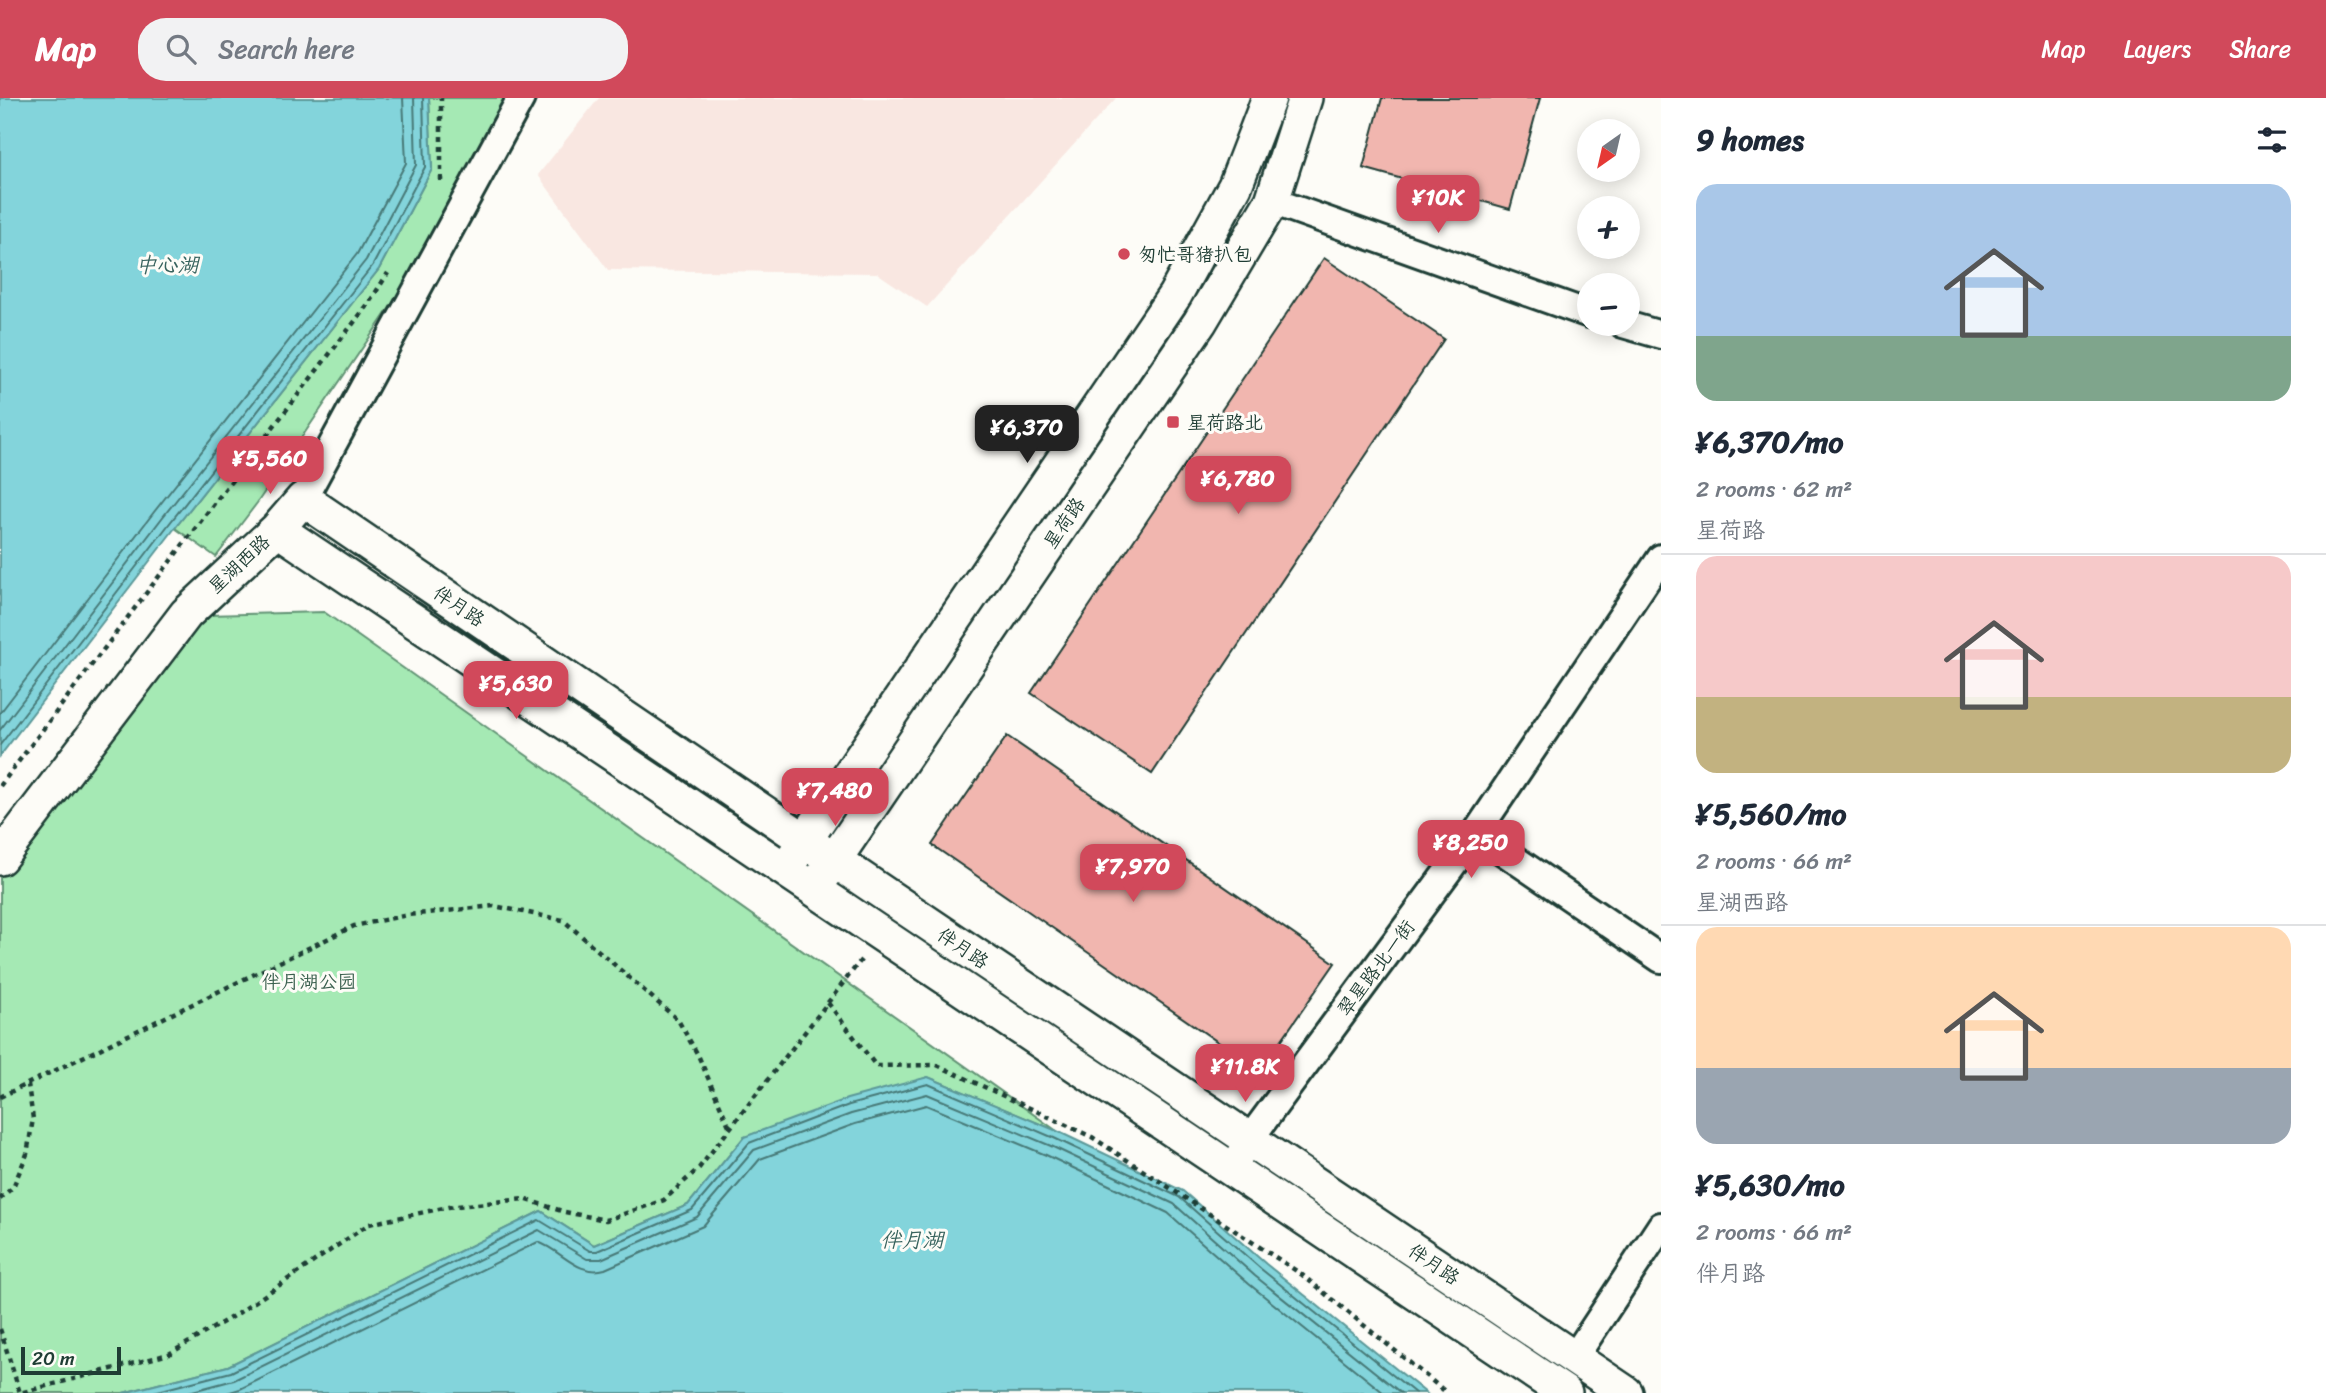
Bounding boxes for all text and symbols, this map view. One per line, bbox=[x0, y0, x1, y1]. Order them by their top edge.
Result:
search box bbox=[138, 18, 628, 81]
text: Map bbox=[35, 20, 96, 78]
text: Search here bbox=[218, 26, 355, 72]
text: Map bbox=[2041, 28, 2086, 70]
text: Layers bbox=[2124, 28, 2191, 70]
text: Share bbox=[2229, 28, 2291, 70]
icon: search bbox=[162, 30, 200, 68]
text: 9 homes bbox=[1696, 113, 1804, 167]
north arrow bbox=[1577, 119, 1640, 182]
map controls bbox=[1577, 119, 1640, 336]
icon: filters bbox=[2253, 121, 2291, 159]
pin: ¥10K bbox=[1397, 176, 1479, 235]
text: ¥10K bbox=[1412, 177, 1464, 218]
button: + bbox=[1577, 196, 1640, 259]
icon: home bbox=[1931, 230, 2057, 356]
place label: 匆忙哥猪扒包 bbox=[1138, 238, 1252, 271]
water label: 中心湖 bbox=[136, 246, 200, 284]
marker: 匆忙哥猪扒包 bbox=[1116, 246, 1132, 262]
button: − bbox=[1577, 273, 1640, 336]
pin: ¥6,370 bbox=[970, 406, 1084, 465]
place label: 星荷路北 bbox=[1187, 406, 1263, 439]
text: ¥6,370 bbox=[991, 407, 1063, 448]
marker: 星荷路北 bbox=[1165, 414, 1181, 430]
text: ¥6,370/mo bbox=[1696, 415, 1843, 469]
pin: ¥5,560 bbox=[213, 436, 327, 496]
text: ¥5,560 bbox=[233, 438, 307, 479]
pin: ¥6,780 bbox=[1181, 456, 1295, 516]
text: ¥6,780 bbox=[1201, 458, 1275, 499]
text: 2 rooms · 62 m² bbox=[1696, 469, 1852, 510]
street label: 星荷路 bbox=[1034, 490, 1094, 556]
text: 星荷路 bbox=[1696, 510, 1765, 551]
street label: 星湖西路 bbox=[200, 526, 278, 602]
street label: 伴月路 bbox=[426, 576, 492, 636]
icon: home bbox=[1931, 602, 2057, 728]
pin: ¥5,630 bbox=[459, 662, 573, 721]
text: ¥5,630 bbox=[479, 663, 553, 704]
pin: ¥7,480 bbox=[778, 768, 892, 828]
text: ¥7,480 bbox=[798, 770, 872, 811]
text: ¥5,560/mo bbox=[1696, 787, 1847, 841]
pin: ¥8,250 bbox=[1414, 820, 1528, 880]
text: ¥8,250 bbox=[1434, 822, 1508, 863]
text: 2 rooms · 66 m² bbox=[1696, 841, 1852, 882]
pin: ¥7,970 bbox=[1076, 844, 1190, 904]
text: ¥7,970 bbox=[1096, 846, 1170, 887]
text: 星湖西路 bbox=[1696, 882, 1788, 923]
street label: 翠星路北一街 bbox=[1329, 913, 1423, 1023]
street label: 伴月路 bbox=[930, 918, 996, 978]
park label: 伴月湖公园 bbox=[261, 965, 357, 998]
icon: home bbox=[1931, 973, 2057, 1099]
pin: ¥11.8K bbox=[1188, 1044, 1302, 1104]
text: ¥11.8K bbox=[1211, 1046, 1279, 1087]
text: ¥5,630/mo bbox=[1696, 1158, 1845, 1212]
text: 2 rooms · 66 m² bbox=[1696, 1212, 1852, 1253]
water label: 伴月湖 bbox=[881, 1221, 945, 1259]
street label: 伴月路 bbox=[1401, 1234, 1467, 1294]
text: 伴月路 bbox=[1696, 1253, 1765, 1294]
text: 20 m bbox=[32, 1342, 75, 1375]
scale bar bbox=[21, 1344, 121, 1376]

